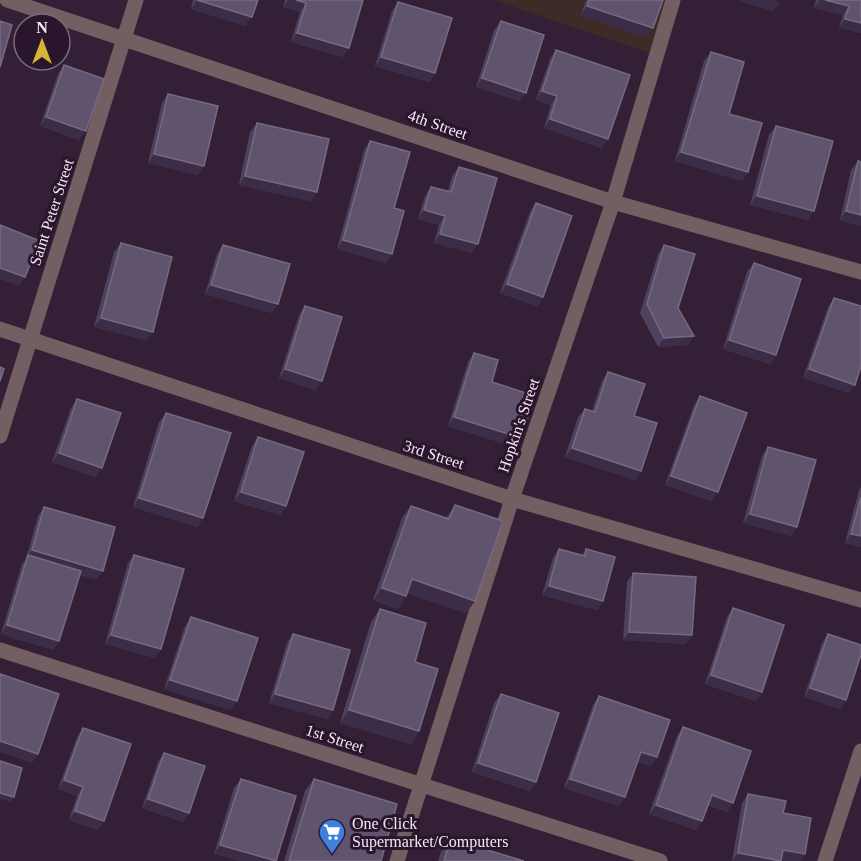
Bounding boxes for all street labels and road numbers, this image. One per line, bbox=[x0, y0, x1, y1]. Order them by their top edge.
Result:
street label: 4th Street bbox=[406, 106, 470, 143]
street label: Saint Peter Street bbox=[26, 156, 77, 268]
street label: Hopkin's Street bbox=[494, 375, 544, 475]
street label: 3rd Street bbox=[401, 437, 467, 472]
street label: 1st Street bbox=[304, 721, 367, 756]

